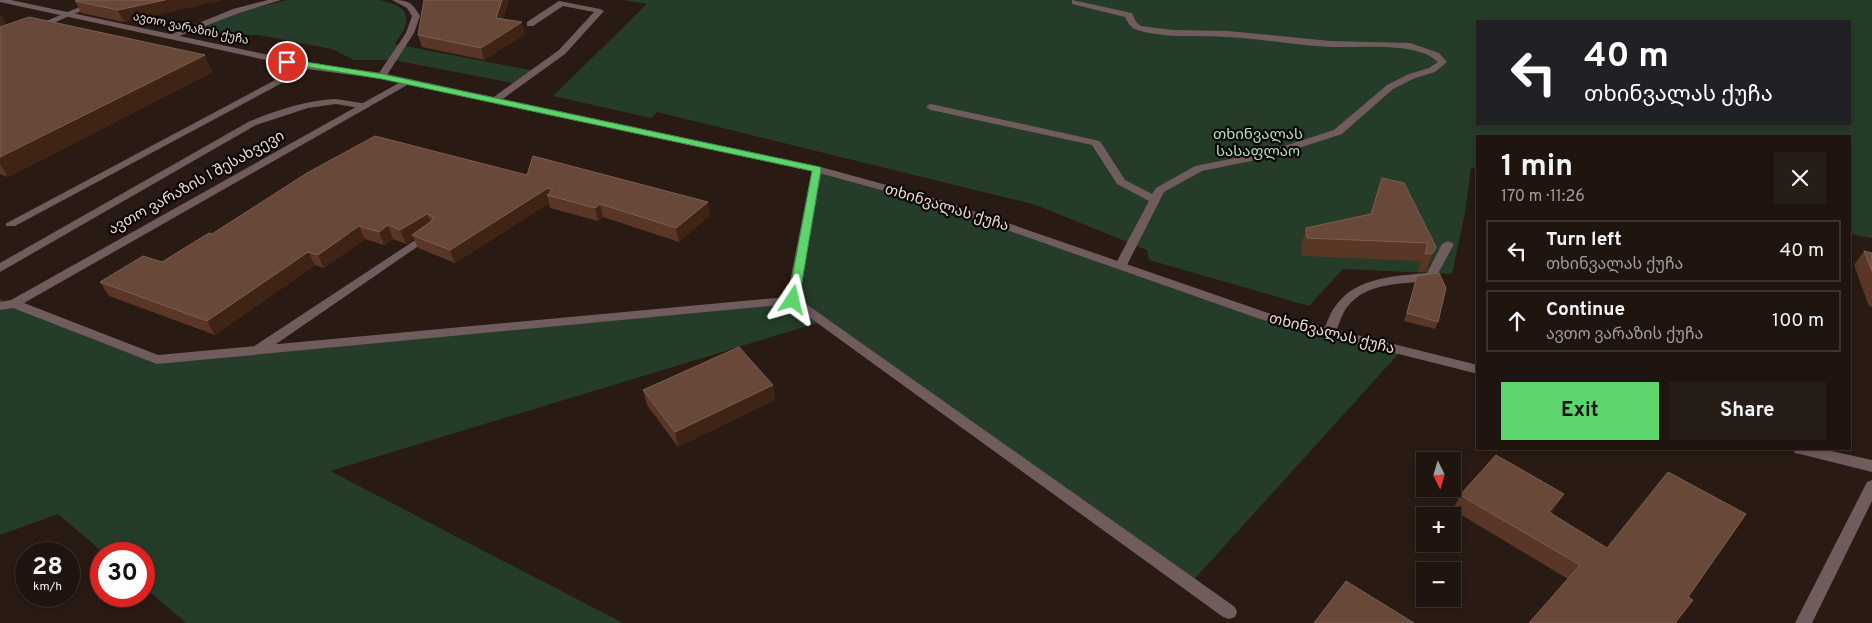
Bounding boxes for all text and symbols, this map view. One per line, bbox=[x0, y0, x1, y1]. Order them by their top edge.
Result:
street label: ავთო ვარაზის ქუჩა bbox=[131, 9, 250, 49]
text: 40 m bbox=[1584, 35, 1669, 79]
icon: left bbox=[1501, 40, 1566, 105]
pin bbox=[266, 41, 308, 83]
icon: arrive bbox=[273, 48, 301, 76]
text: თხინვალას ქუჩა bbox=[1584, 82, 1773, 109]
park label: თხინვალას სასაფლაო bbox=[1213, 126, 1303, 162]
street label: ავთო ვარაზის I შესახვევი bbox=[105, 127, 288, 240]
text: 1 min bbox=[1501, 149, 1573, 186]
button: close bbox=[1774, 152, 1826, 204]
street label: თხინვალას ქუჩა bbox=[882, 181, 1011, 236]
text: 170 m · 11:26 bbox=[1501, 187, 1585, 207]
text: Turn left bbox=[1546, 228, 1622, 252]
icon: left bbox=[1503, 237, 1531, 265]
text: 40 m bbox=[1779, 239, 1824, 263]
text: თხინვალას ქუჩა bbox=[1546, 255, 1683, 275]
position arrow bbox=[766, 273, 818, 325]
text: Continue bbox=[1546, 298, 1625, 322]
icon: ahead bbox=[1503, 307, 1531, 335]
text: 100 m bbox=[1772, 309, 1824, 333]
street label: თხინვალას ქუჩა bbox=[1267, 310, 1396, 359]
text: ავთო ვარაზის ქუჩა bbox=[1546, 325, 1703, 345]
button: Exit bbox=[1501, 382, 1659, 440]
button: Share bbox=[1669, 382, 1826, 440]
north arrow bbox=[1416, 452, 1461, 498]
map controls bbox=[1416, 452, 1461, 607]
button: + bbox=[1416, 507, 1461, 552]
speed limit sign: 30 bbox=[90, 542, 155, 607]
text: 28 bbox=[32, 552, 63, 584]
button: − bbox=[1416, 562, 1461, 607]
text: km/h bbox=[33, 579, 62, 595]

